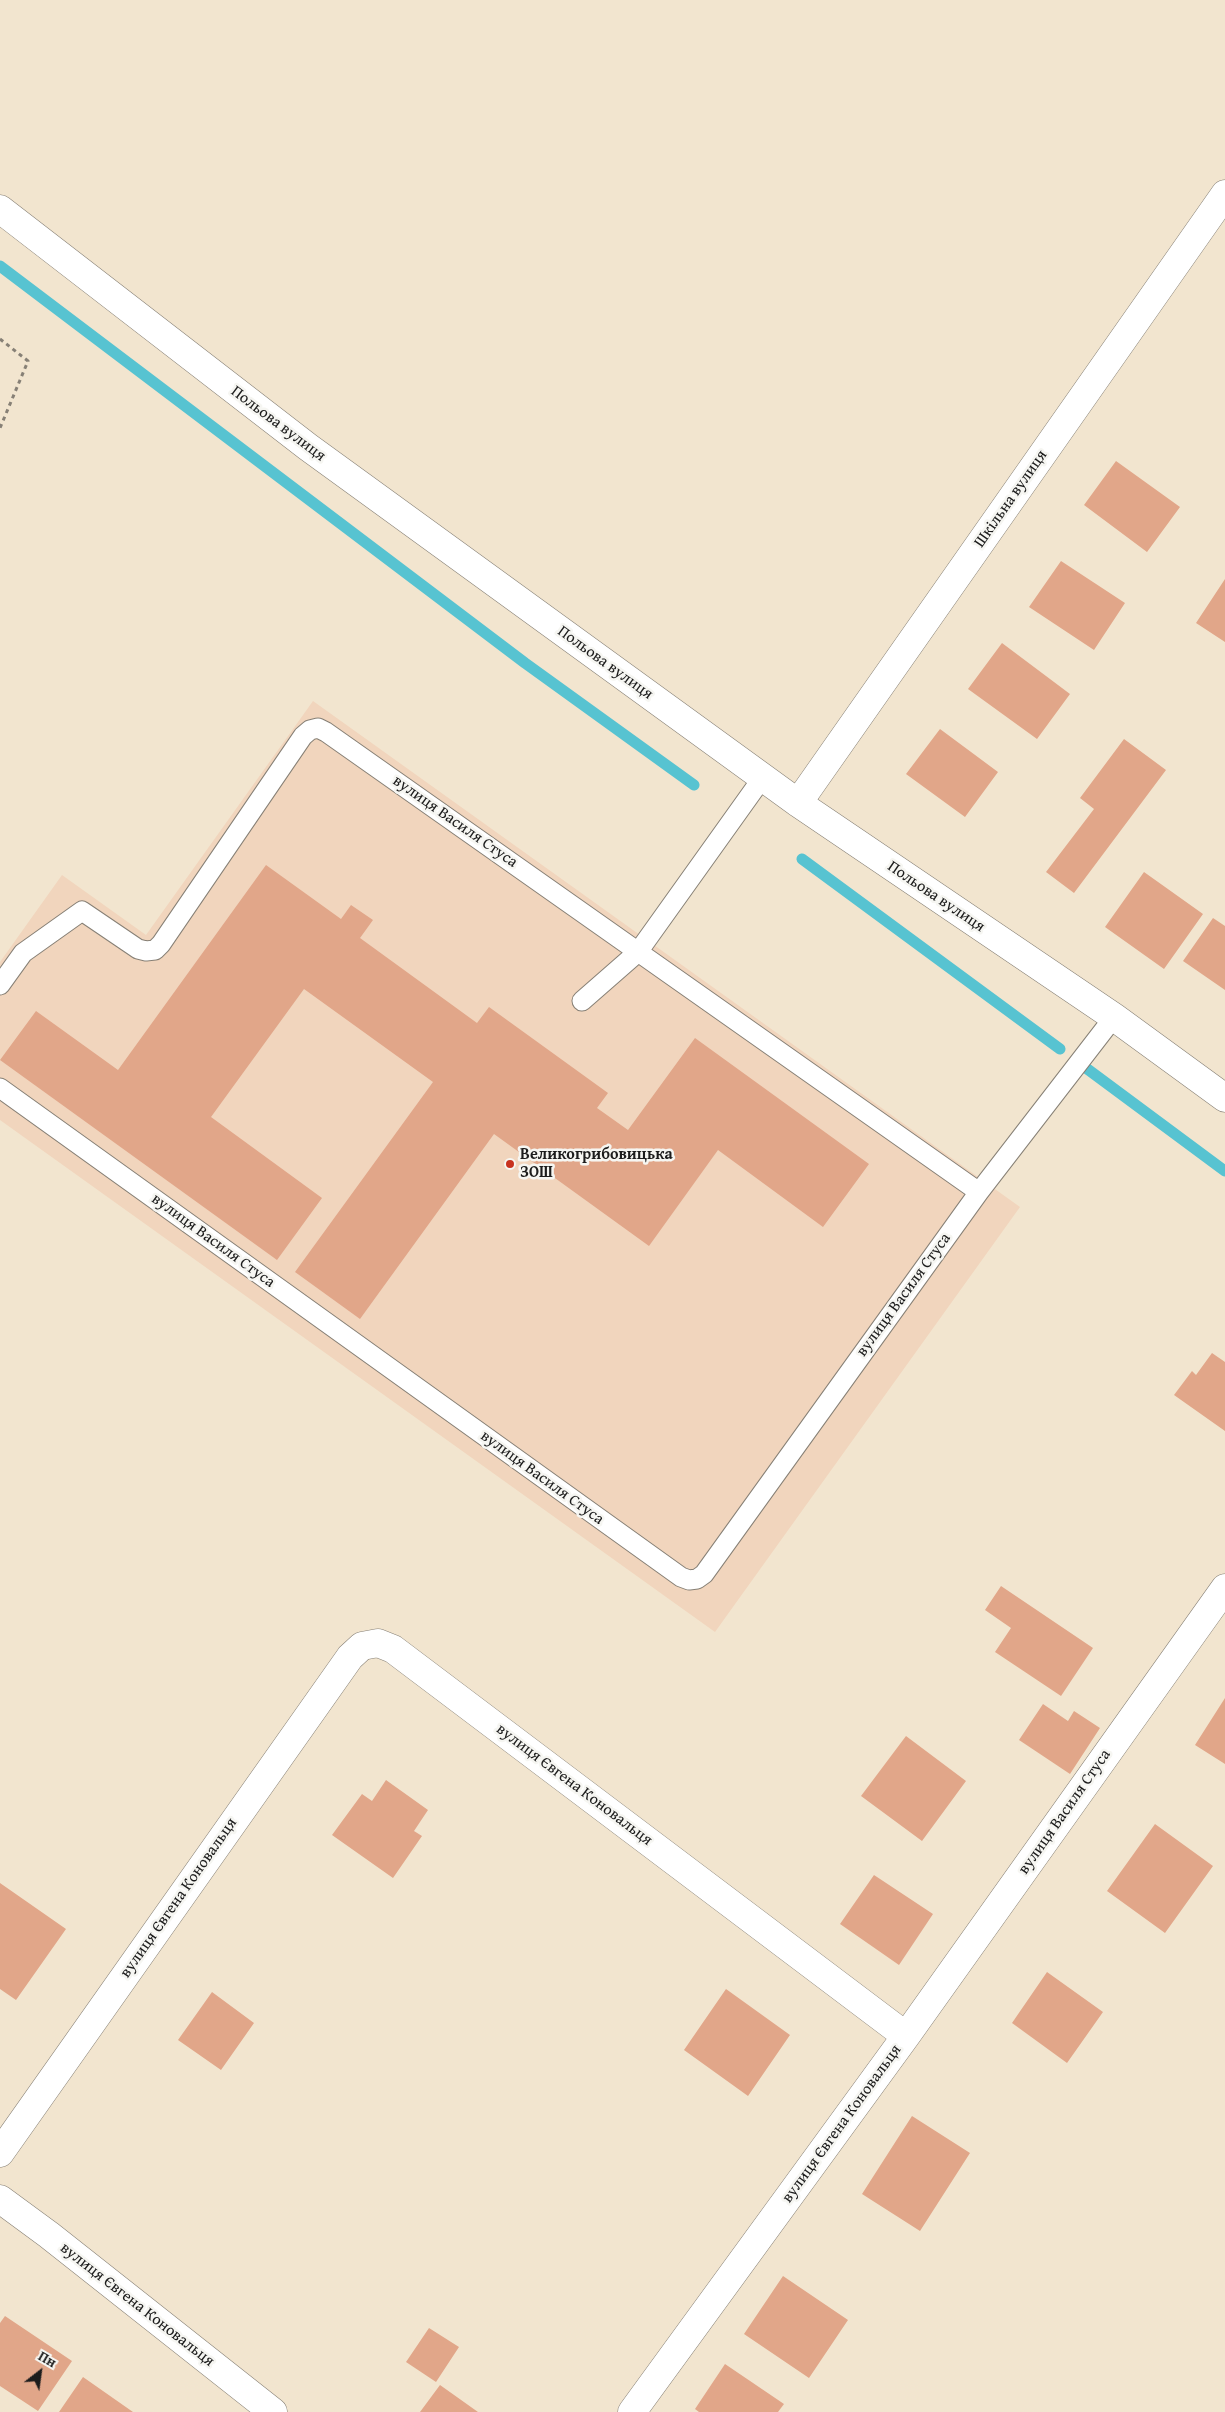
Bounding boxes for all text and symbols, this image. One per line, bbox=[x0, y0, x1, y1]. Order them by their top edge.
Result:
street label: Польова вулиця bbox=[227, 382, 329, 466]
street label: Шкільна вулиця bbox=[970, 447, 1052, 551]
street label: Польова вулиця bbox=[553, 622, 657, 704]
street label: вулиця Василя Стуса bbox=[389, 772, 521, 872]
street label: Польова вулиця bbox=[884, 857, 988, 937]
place label: Великогрибовицька ЗОШ bbox=[520, 1145, 673, 1183]
marker: Великогрибовицька ЗОШ bbox=[504, 1158, 516, 1170]
street label: вулиця Василя Стуса bbox=[147, 1190, 279, 1292]
street label: вулиця Василя Стуса bbox=[853, 1229, 955, 1361]
street label: вулиця Василя Стуса bbox=[476, 1427, 608, 1529]
street label: вулиця Євгена Коновальця bbox=[492, 1720, 656, 1850]
street label: вулиця Василя Стуса bbox=[1015, 1746, 1115, 1878]
street label: вулиця Євгена Коновальця bbox=[116, 1814, 242, 1982]
street label: вулиця Євгена Коновальця bbox=[778, 2041, 906, 2207]
street label: вулиця Євгена Коновальця bbox=[56, 2239, 218, 2371]
text: Пн bbox=[35, 2346, 60, 2372]
north arrow bbox=[15, 2347, 65, 2397]

